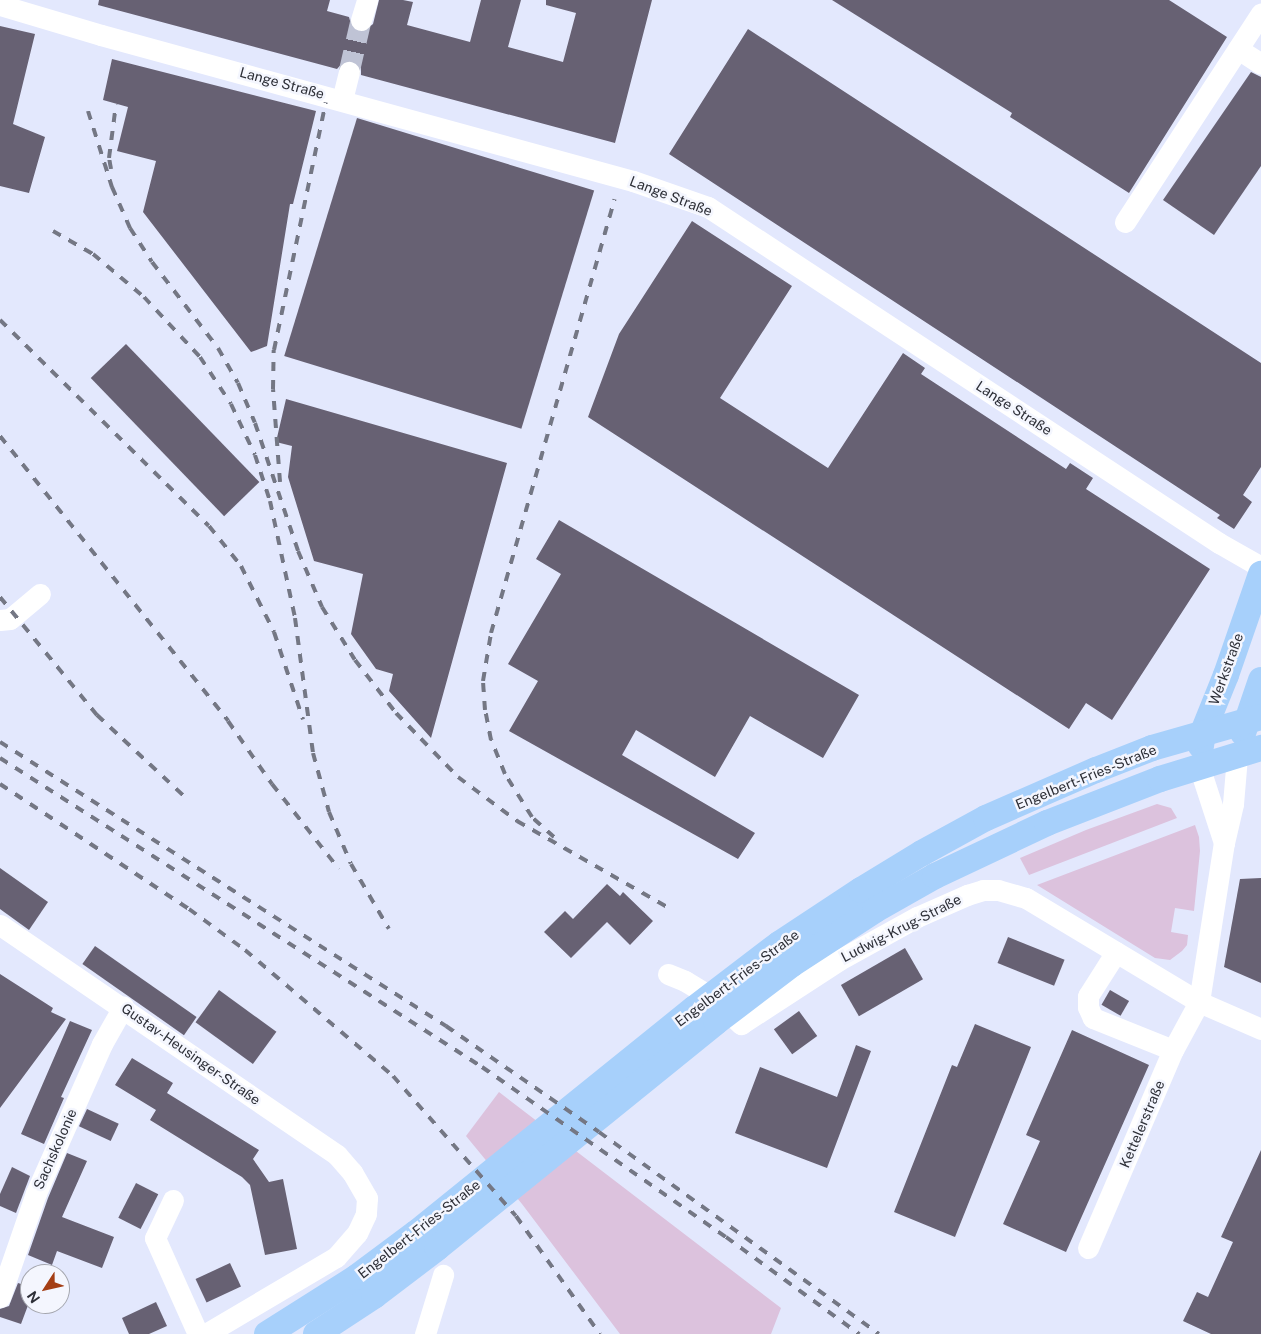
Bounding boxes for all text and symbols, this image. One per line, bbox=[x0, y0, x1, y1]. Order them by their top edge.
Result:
street label: Lange Straße bbox=[238, 64, 326, 102]
street label: Lange Straße bbox=[627, 173, 715, 219]
street label: Lange Straße bbox=[973, 377, 1055, 439]
street label: Werkstraße bbox=[1205, 631, 1247, 707]
street label: Engelbert-Fries-Straße bbox=[1013, 741, 1159, 813]
street label: Ludwig-Krug-Straße bbox=[838, 890, 964, 966]
street label: Engelbert-Fries-Straße bbox=[672, 926, 802, 1030]
street label: Gustav-Heusinger-Straße bbox=[118, 1000, 264, 1108]
street label: Kettelerstraße bbox=[1116, 1078, 1168, 1170]
street label: Sachskolonie bbox=[30, 1106, 80, 1192]
street label: Engelbert-Fries-Straße bbox=[355, 1176, 483, 1282]
north arrow bbox=[20, 1264, 70, 1314]
text: N bbox=[24, 1288, 43, 1306]

